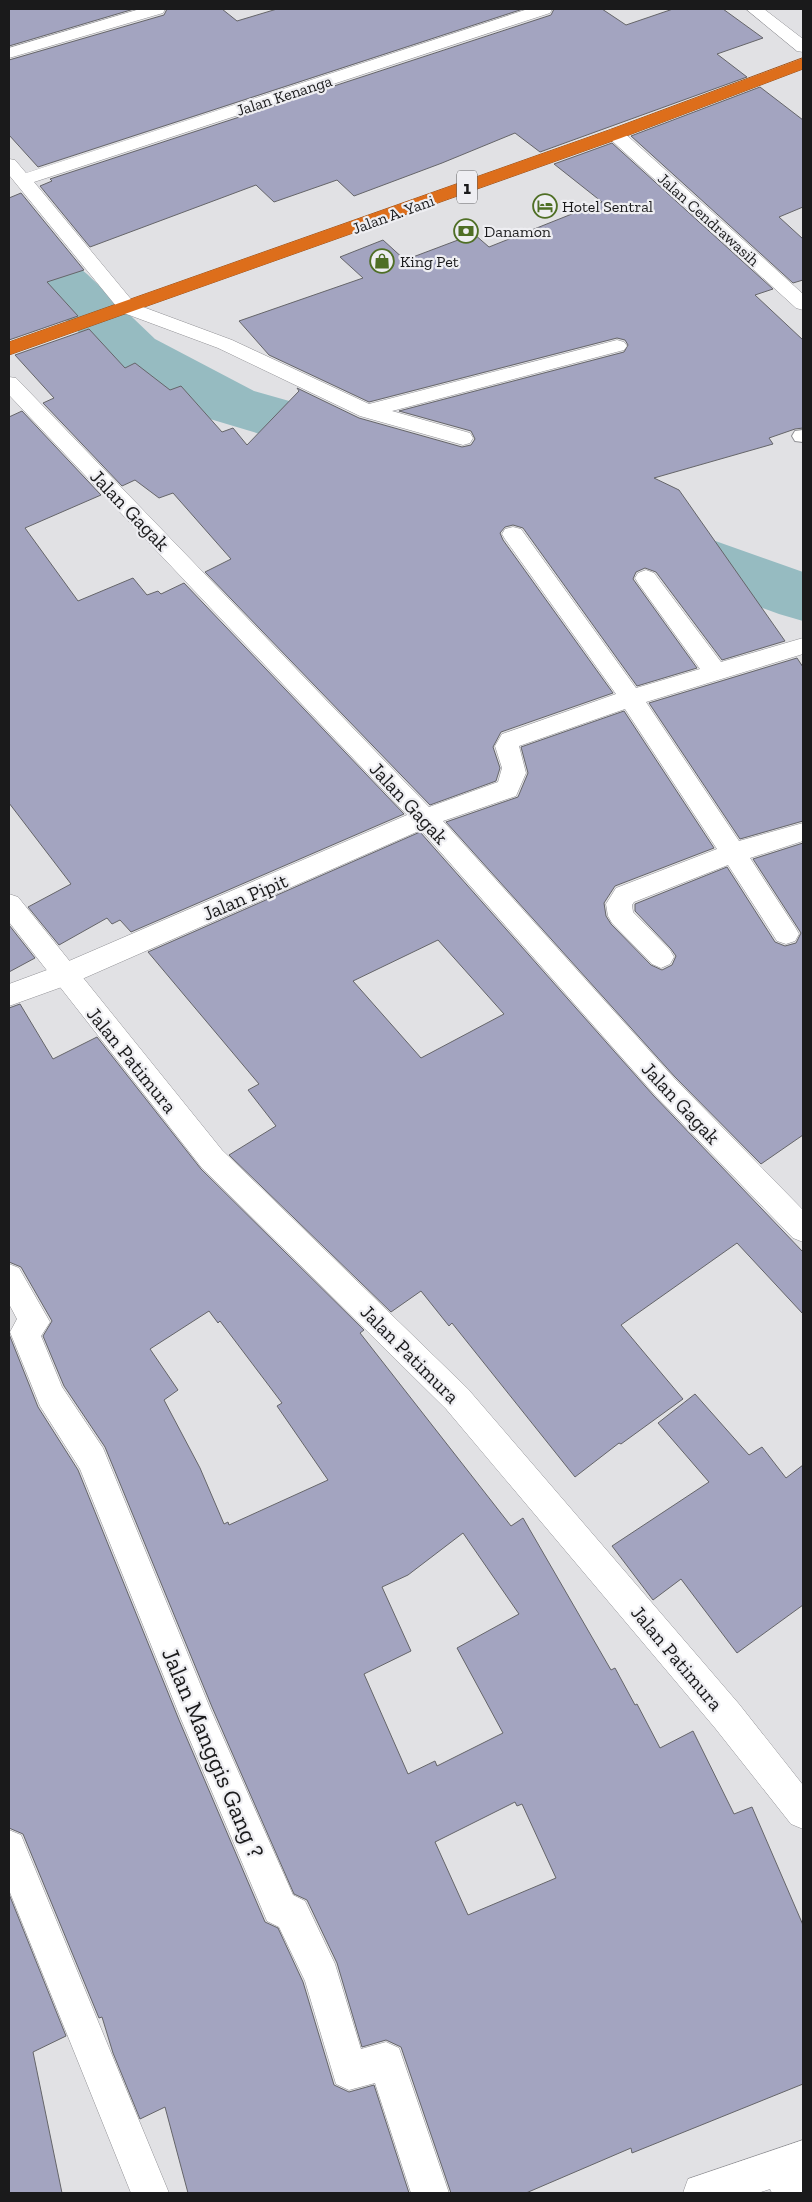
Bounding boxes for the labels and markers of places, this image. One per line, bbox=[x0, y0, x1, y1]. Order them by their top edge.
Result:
hotel icon: Hotel Sentral bbox=[532, 193, 558, 219]
place label: Hotel Sentral bbox=[562, 197, 653, 216]
bank icon: Danamon bbox=[453, 218, 479, 244]
place label: Danamon bbox=[484, 222, 552, 241]
shop icon: King Pet bbox=[369, 248, 395, 274]
place label: King Pet bbox=[400, 252, 459, 271]

